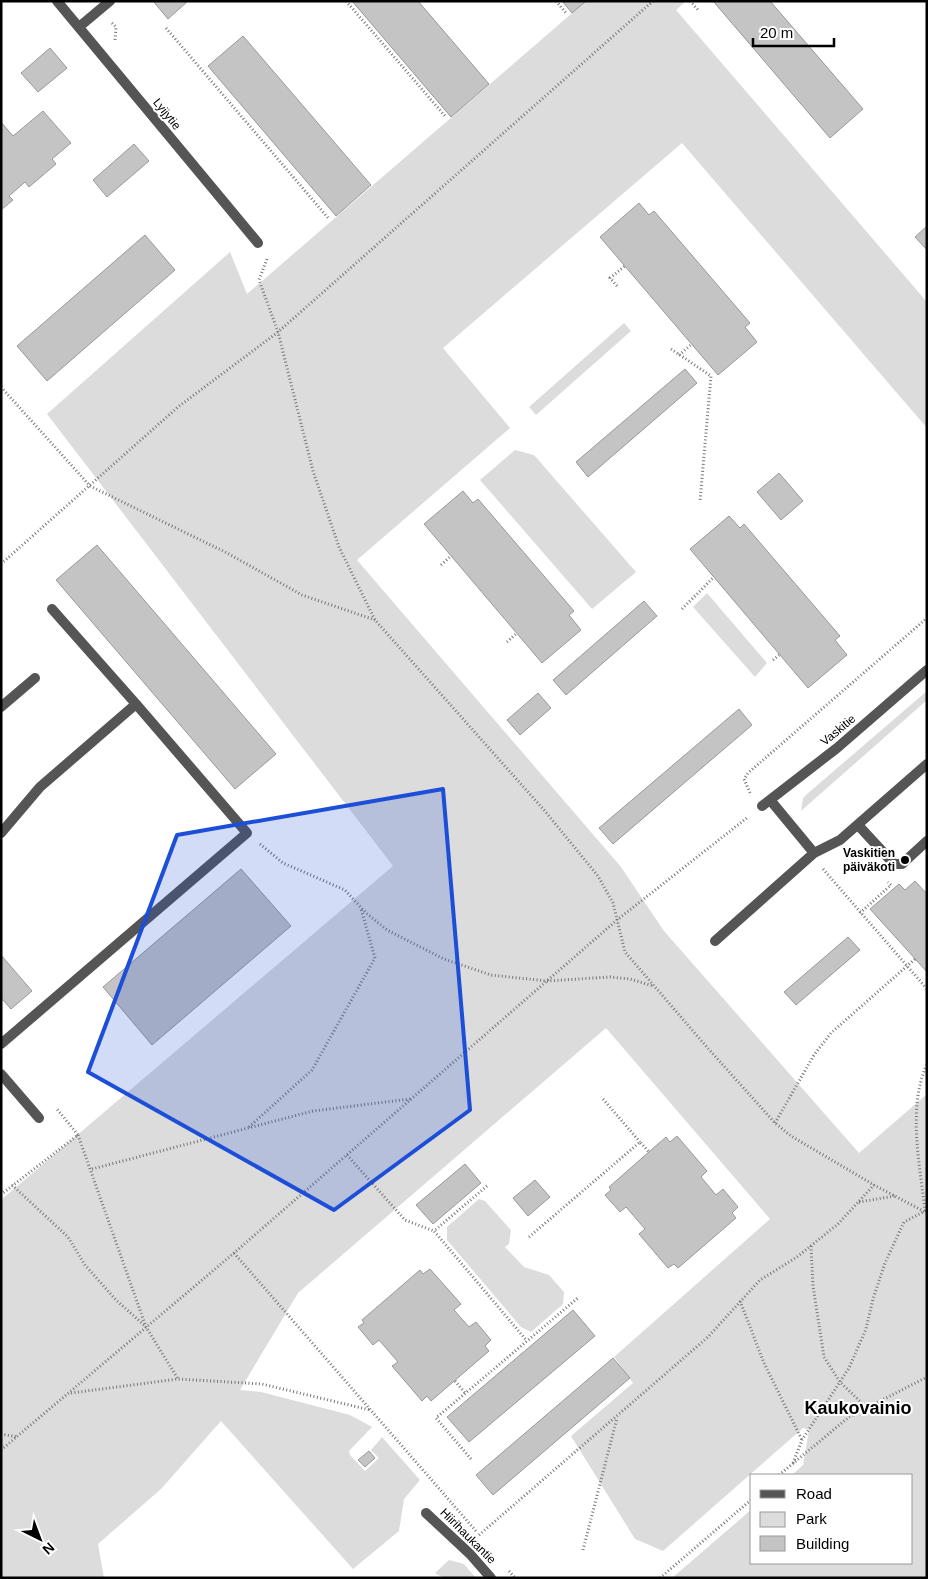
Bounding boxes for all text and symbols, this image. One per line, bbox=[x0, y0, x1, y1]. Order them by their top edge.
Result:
scale bar bbox=[753, 15, 834, 47]
text: 20 m bbox=[760, 24, 793, 41]
street label: Lyijytie bbox=[150, 96, 184, 133]
street label: Vaskitie bbox=[818, 711, 858, 749]
place label: Vaskitien päiväkoti bbox=[843, 846, 895, 874]
marker: Vaskitien päiväkoti bbox=[899, 854, 911, 866]
district label: Kaukovainio bbox=[804, 1398, 912, 1418]
legend bbox=[750, 1474, 913, 1564]
text: Road bbox=[796, 1485, 832, 1502]
street label: Hiirihaukantie bbox=[437, 1505, 499, 1567]
text: Park bbox=[796, 1510, 827, 1527]
north arrow bbox=[15, 1514, 65, 1564]
text: Building bbox=[796, 1535, 849, 1552]
text: N bbox=[40, 1539, 58, 1558]

